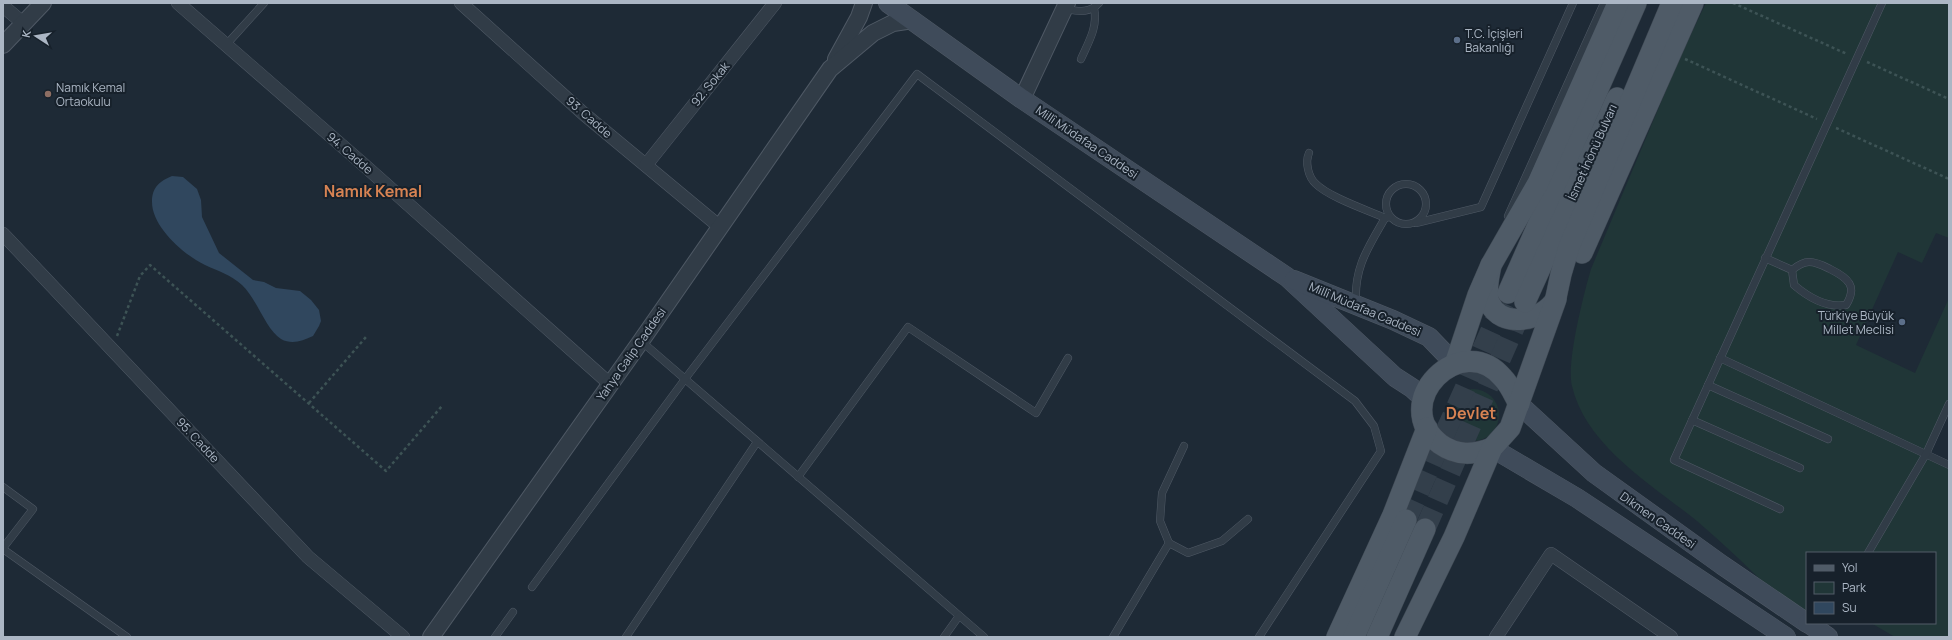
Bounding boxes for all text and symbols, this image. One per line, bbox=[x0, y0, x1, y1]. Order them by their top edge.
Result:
north arrow bbox=[16, 16, 56, 56]
place label: T.C. İçişleri Bakanlığı bbox=[1465, 25, 1523, 56]
text: K bbox=[18, 28, 34, 39]
marker: T.C. İçişleri Bakanlığı bbox=[1452, 35, 1462, 45]
street label: 92. Sokak bbox=[687, 57, 734, 110]
place label: Namık Kemal Ortaokulu bbox=[56, 79, 125, 110]
marker: Namık Kemal Ortaokulu bbox=[43, 89, 53, 99]
street label: 93. Cadde bbox=[562, 92, 616, 142]
street label: Millî Müdafaa Caddesi bbox=[1032, 101, 1142, 183]
street label: İsmet İnönü Bulvarı bbox=[1563, 101, 1621, 203]
street label: 94. Cadde bbox=[323, 128, 377, 178]
district label: Namık Kemal bbox=[324, 180, 422, 202]
street label: Millî Müdafaa Caddesi bbox=[1306, 278, 1424, 340]
street label: Yahya Galip Caddesi bbox=[592, 304, 670, 404]
place label: Türkiye Büyük Millet Meclisi bbox=[1818, 307, 1895, 338]
marker: Türkiye Büyük Millet Meclisi bbox=[1897, 317, 1907, 327]
district label: Devlet bbox=[1446, 402, 1496, 424]
street label: 95. Cadde bbox=[173, 414, 223, 466]
street label: Dikmen Caddesi bbox=[1617, 488, 1699, 552]
legend bbox=[1806, 552, 1936, 624]
text: Yol bbox=[1842, 559, 1858, 576]
text: Park bbox=[1842, 579, 1867, 596]
text: Su bbox=[1842, 599, 1857, 616]

